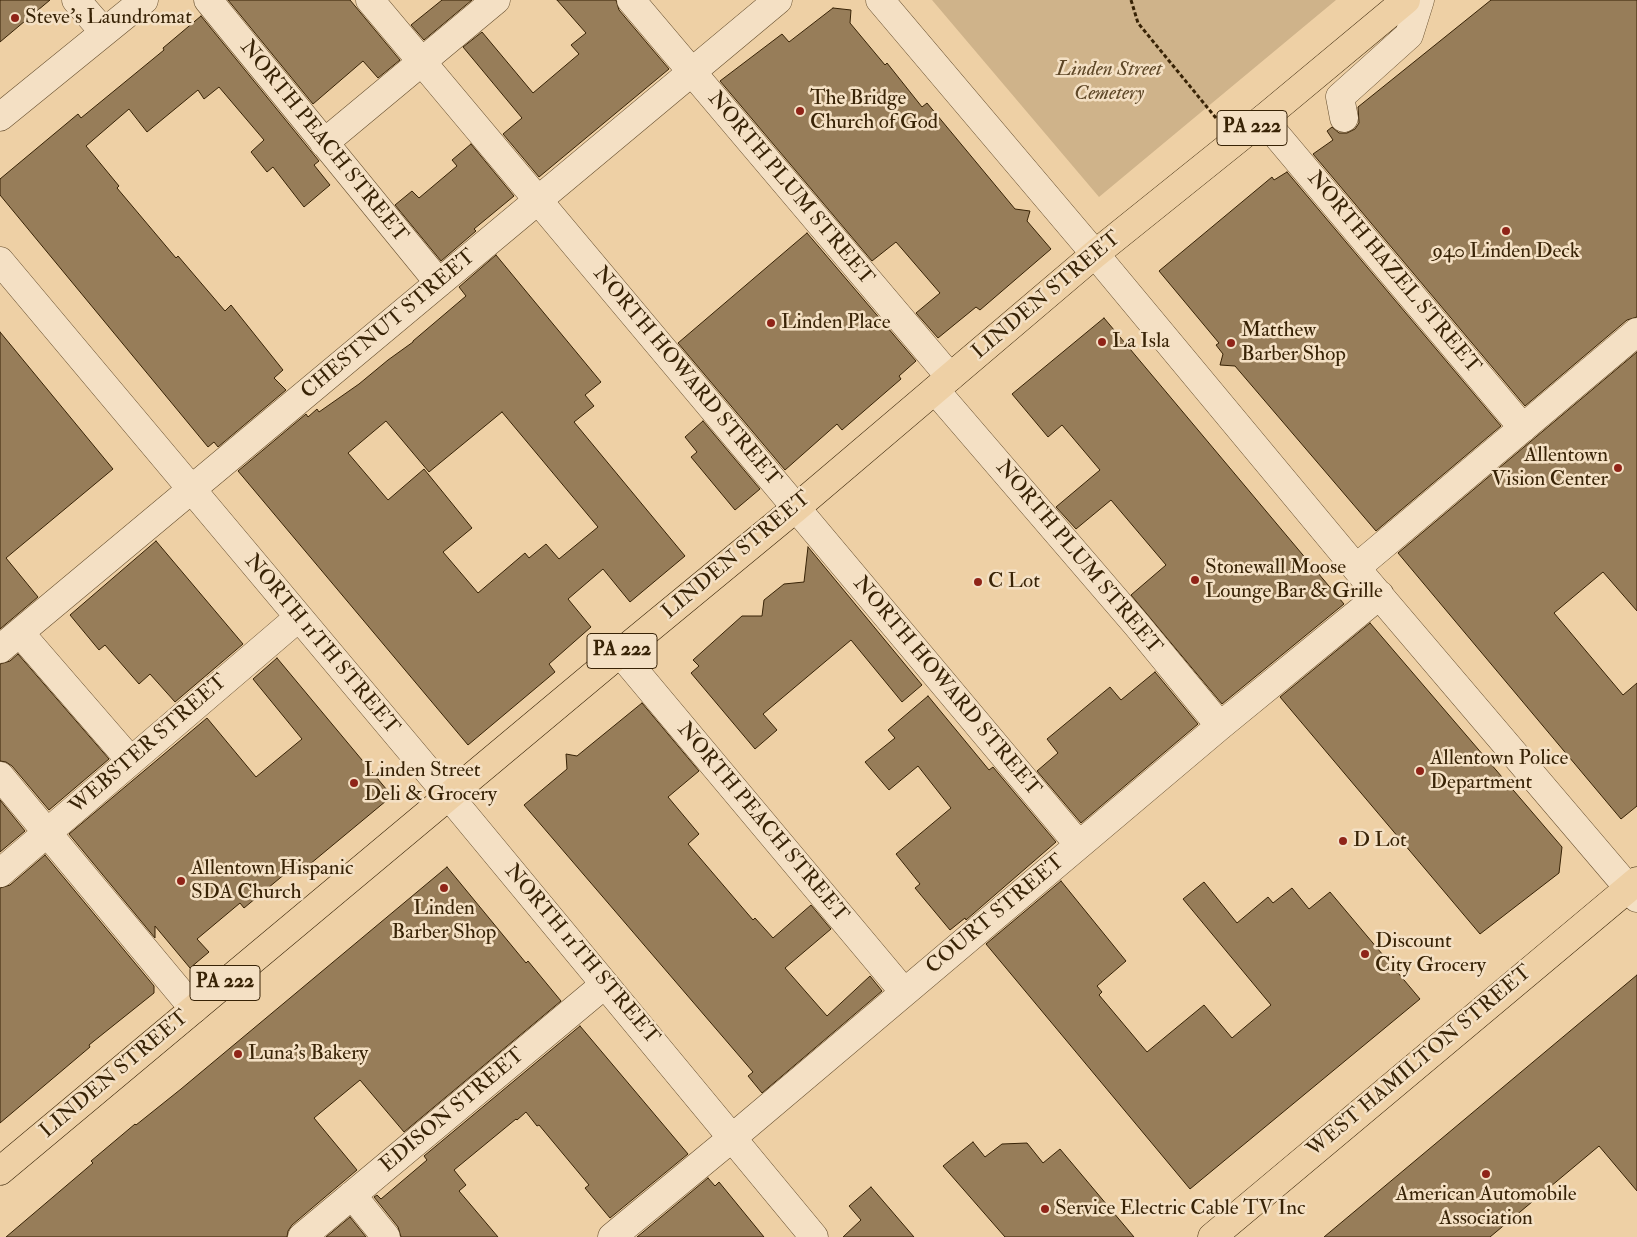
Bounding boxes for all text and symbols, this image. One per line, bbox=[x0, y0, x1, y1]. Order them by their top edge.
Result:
place label: Steve's Laundromat bbox=[25, 5, 192, 31]
marker: Steve's Laundromat bbox=[9, 12, 21, 24]
street label: NORTH PEACH STREET bbox=[234, 36, 412, 248]
park label: Linden Street Cemetery bbox=[1056, 57, 1162, 107]
place label: The Bridge Church of God bbox=[810, 86, 938, 136]
street label: NORTH PLUM STREET bbox=[702, 87, 878, 291]
marker: The Bridge Church of God bbox=[794, 105, 806, 117]
road number: PA 222 bbox=[1217, 110, 1287, 146]
street label: NORTH HAZEL STREET bbox=[1301, 167, 1485, 379]
marker: 940 Linden Deck bbox=[1500, 225, 1512, 237]
street label: LINDEN STREET bbox=[968, 227, 1126, 365]
place label: 940 Linden Deck bbox=[1432, 239, 1580, 265]
street label: CHESTNUT STREET bbox=[297, 245, 481, 405]
street label: NORTH HOWARD STREET bbox=[587, 262, 785, 492]
place label: Linden Place bbox=[781, 310, 890, 336]
marker: Linden Place bbox=[765, 317, 777, 329]
place label: Matthew Barber Shop bbox=[1241, 318, 1346, 368]
place label: La Isla bbox=[1112, 329, 1170, 355]
marker: La Isla bbox=[1096, 336, 1108, 348]
marker: Matthew Barber Shop bbox=[1225, 337, 1237, 349]
place label: Allentown Vision Center bbox=[1491, 443, 1608, 493]
street label: NORTH PLUM STREET bbox=[990, 456, 1166, 660]
marker: Allentown Vision Center bbox=[1612, 462, 1624, 474]
street label: LINDEN STREET bbox=[658, 487, 816, 625]
street label: NORTH 11TH STREET bbox=[238, 550, 404, 740]
place label: Stonewall Moose Lounge Bar & Grille bbox=[1205, 555, 1383, 605]
place label: C Lot bbox=[988, 569, 1040, 595]
street label: NORTH HOWARD STREET bbox=[847, 572, 1045, 802]
marker: Stonewall Moose Lounge Bar & Grille bbox=[1189, 574, 1201, 586]
marker: C Lot bbox=[972, 576, 984, 588]
road number: PA 222 bbox=[587, 634, 657, 668]
street label: WEBSTER STREET bbox=[65, 670, 233, 820]
street label: NORTH PEACH STREET bbox=[671, 718, 853, 928]
place label: Allentown Police Department bbox=[1430, 746, 1568, 796]
place label: Linden Street Deli & Grocery bbox=[364, 758, 497, 808]
marker: Allentown Police Department bbox=[1414, 765, 1426, 777]
marker: Linden Street Deli & Grocery bbox=[348, 777, 360, 789]
place label: D Lot bbox=[1353, 828, 1407, 854]
marker: D Lot bbox=[1337, 835, 1349, 847]
street label: COURT STREET bbox=[922, 850, 1070, 980]
place label: Allentown Hispanic SDA Church bbox=[191, 856, 353, 906]
street label: NORTH 11TH STREET bbox=[498, 860, 664, 1050]
marker: Allentown Hispanic SDA Church bbox=[175, 875, 187, 887]
marker: Linden Barber Shop bbox=[438, 882, 450, 894]
place label: Linden Barber Shop bbox=[392, 896, 496, 946]
place label: Discount City Grocery bbox=[1375, 929, 1486, 979]
marker: Discount City Grocery bbox=[1359, 948, 1371, 960]
street label: WEST HAMILTON STREET bbox=[1303, 961, 1537, 1163]
road number: PA 222 bbox=[190, 966, 260, 1000]
street label: LINDEN STREET bbox=[36, 1006, 194, 1144]
place label: Luna's Bakery bbox=[248, 1041, 368, 1067]
street label: EDISON STREET bbox=[376, 1043, 530, 1179]
marker: Luna's Bakery bbox=[232, 1048, 244, 1060]
marker: American Automobile Association bbox=[1480, 1168, 1492, 1180]
place label: American Automobile Association bbox=[1395, 1182, 1577, 1232]
place label: Service Electric Cable TV Inc bbox=[1055, 1196, 1305, 1222]
marker: Service Electric Cable TV Inc bbox=[1039, 1203, 1051, 1215]

